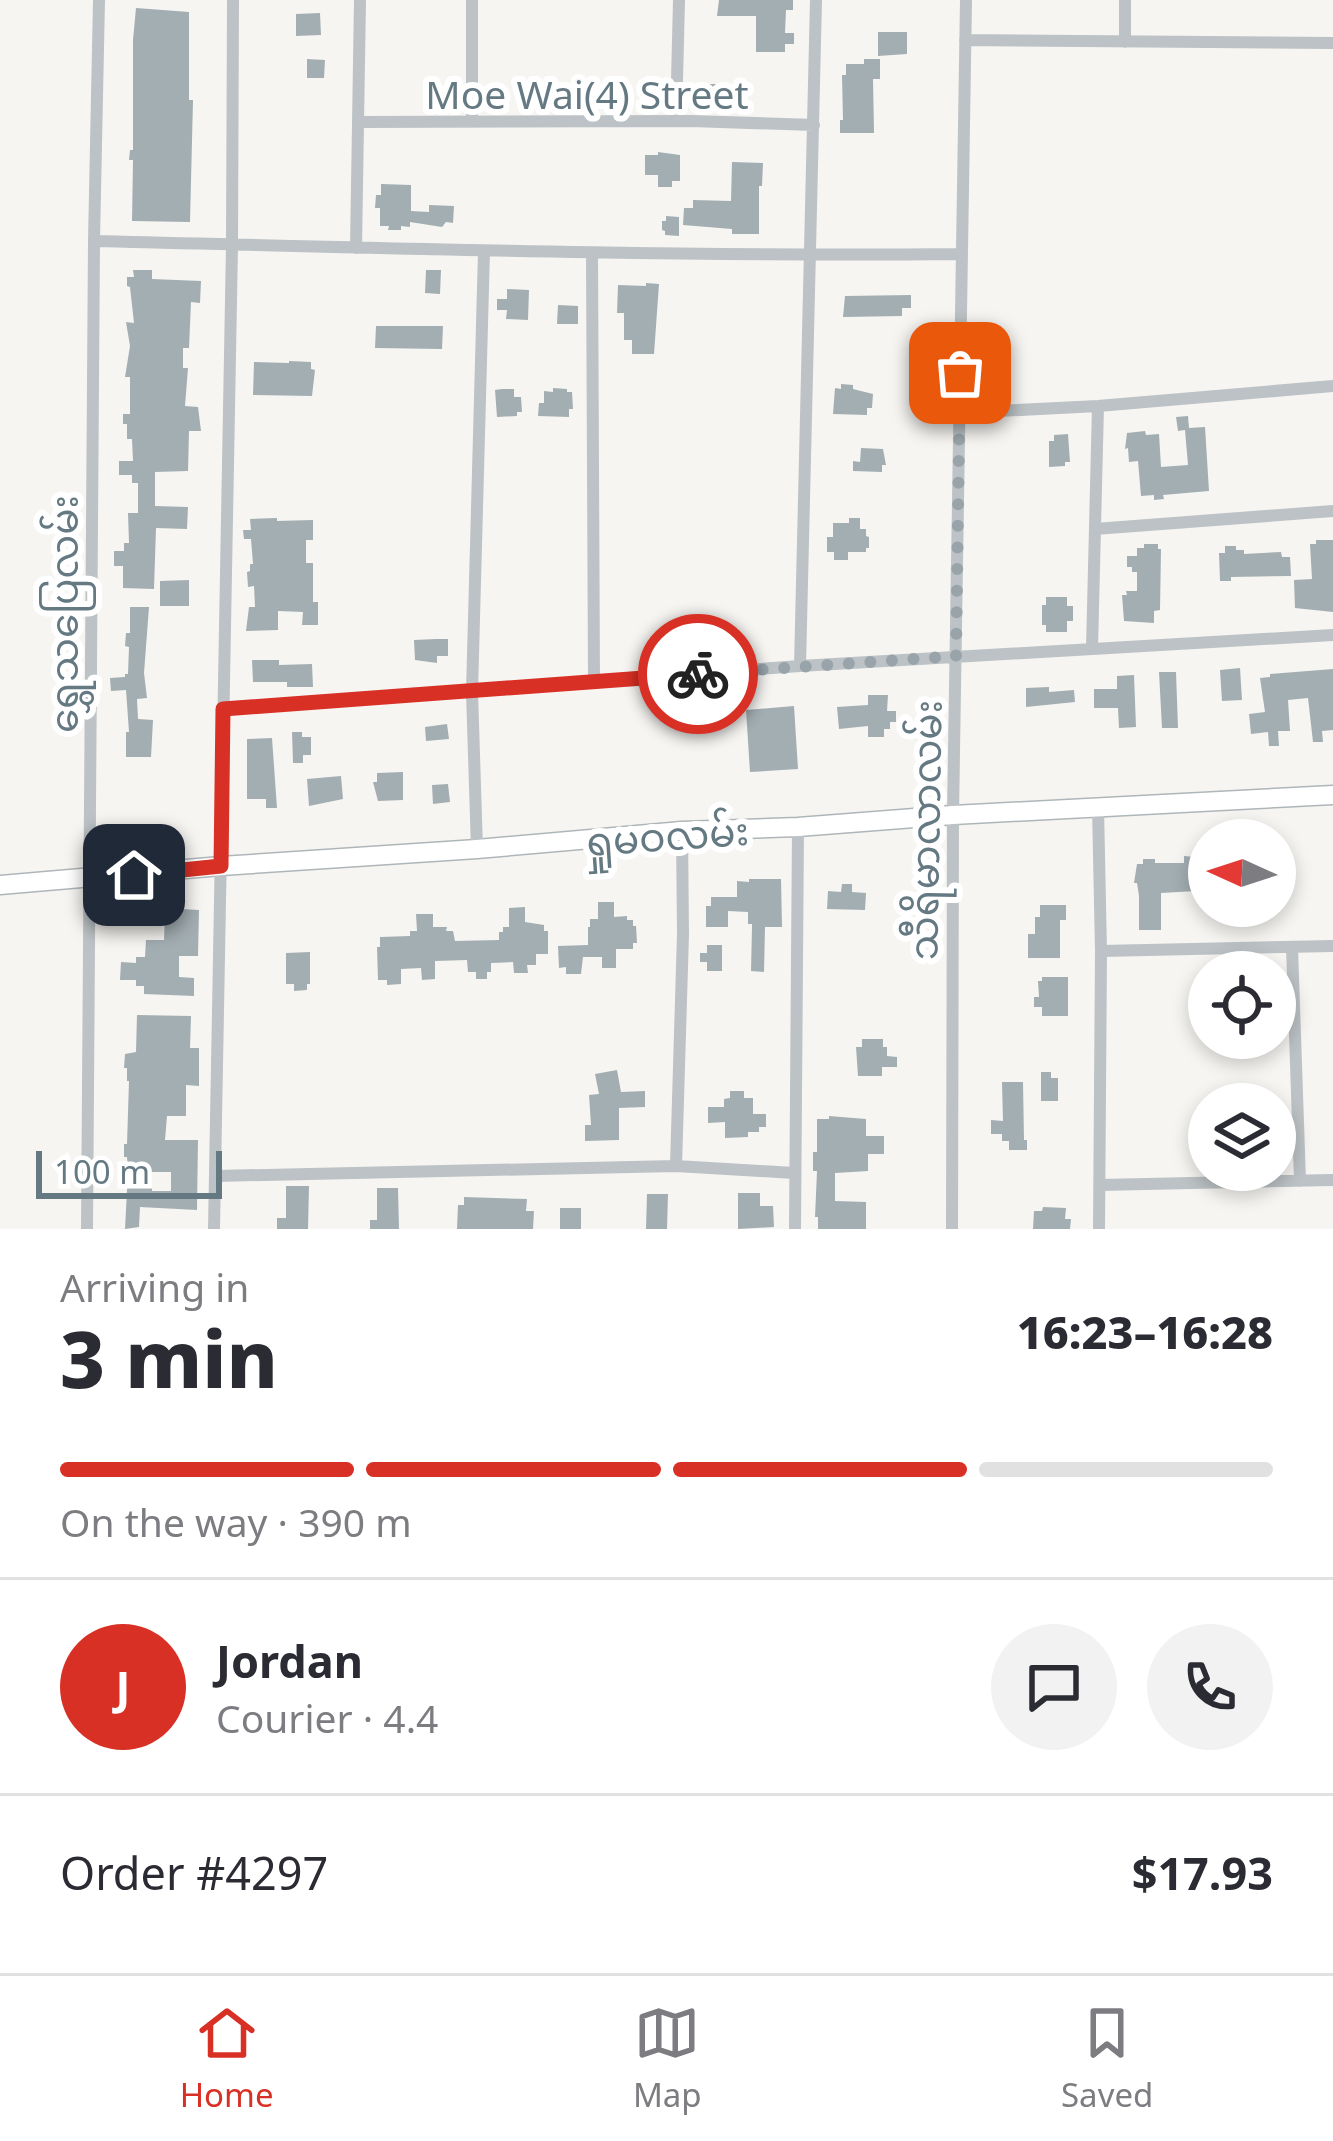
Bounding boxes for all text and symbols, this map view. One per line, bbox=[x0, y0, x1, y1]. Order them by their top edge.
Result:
street label: Moe Wai(4) Street bbox=[425, 67, 749, 120]
pin bbox=[909, 322, 1011, 424]
icon: bag bbox=[927, 340, 993, 406]
street label: ရွှေသပြေလမ်း bbox=[36, 495, 96, 733]
courier bbox=[638, 614, 758, 734]
icon: bike bbox=[665, 641, 731, 707]
street label: သီရိမာလာလမ်း bbox=[895, 699, 960, 961]
street label: ရှုမဝလမ်း bbox=[581, 803, 751, 874]
north arrow bbox=[1188, 819, 1296, 927]
map controls bbox=[1188, 819, 1296, 1191]
pin bbox=[83, 824, 185, 926]
icon: home bbox=[101, 842, 167, 908]
button: locate bbox=[1188, 951, 1296, 1059]
button: layers bbox=[1188, 1083, 1296, 1191]
scale bar bbox=[36, 1145, 222, 1198]
text: 100 m bbox=[54, 1149, 150, 1194]
text: Arriving in bbox=[60, 1260, 249, 1313]
text: 16:23–16:28 bbox=[1017, 1301, 1273, 1362]
text: 3 min bbox=[60, 1305, 278, 1411]
text: On the way · 390 m bbox=[60, 1495, 412, 1548]
button: chat bbox=[991, 1624, 1117, 1750]
button: phone bbox=[1147, 1624, 1273, 1750]
text: Jordan bbox=[216, 1630, 363, 1691]
text: J bbox=[116, 1656, 130, 1717]
text: Courier · 4.4 bbox=[216, 1691, 438, 1744]
text: Order #4297 bbox=[60, 1842, 328, 1903]
text: $17.93 bbox=[1132, 1842, 1273, 1903]
tab: Home bbox=[180, 2000, 274, 2117]
tab: Map bbox=[633, 2000, 702, 2117]
tab: Saved bbox=[1061, 2000, 1153, 2117]

